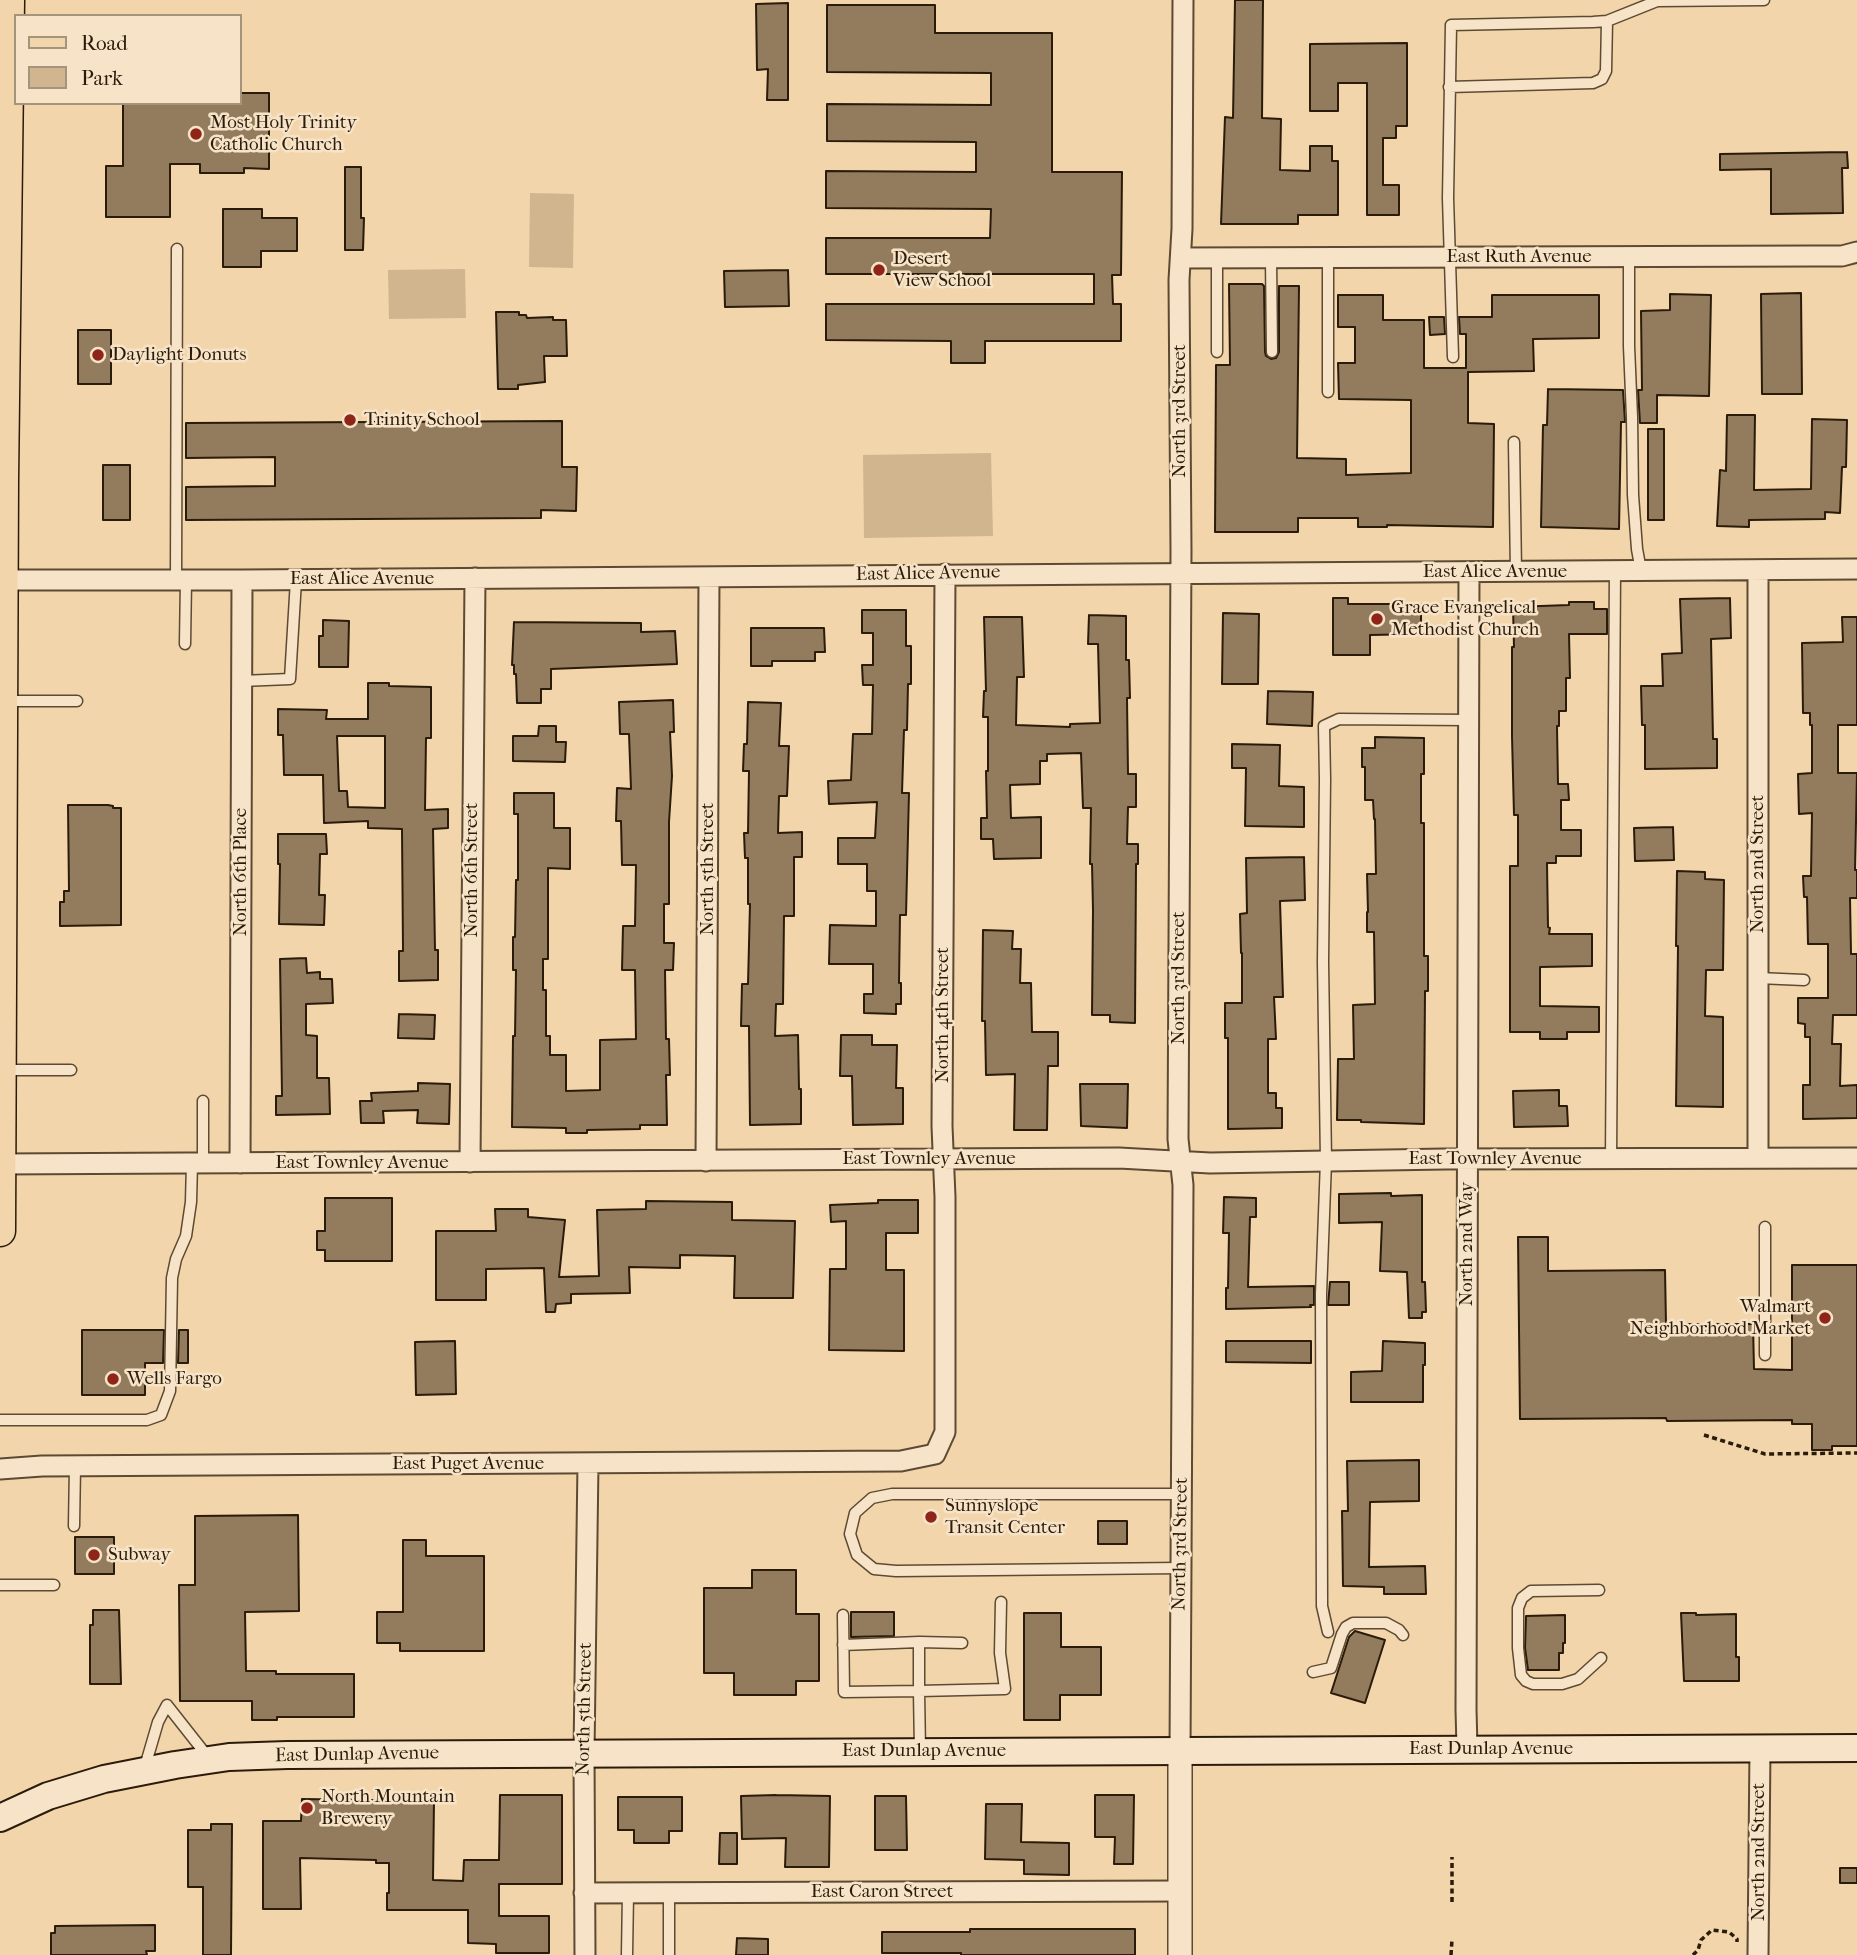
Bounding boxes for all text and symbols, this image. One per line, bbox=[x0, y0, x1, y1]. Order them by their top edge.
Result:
legend bbox=[14, 14, 242, 105]
text: Road bbox=[81, 31, 128, 55]
text: Park bbox=[81, 66, 123, 90]
place label: Most Holy Trinity Catholic Church bbox=[210, 112, 357, 156]
marker: Most Holy Trinity Catholic Church bbox=[188, 126, 204, 142]
street label: East Ruth Avenue bbox=[1446, 246, 1592, 268]
place label: Desert View School bbox=[893, 248, 991, 292]
marker: Desert View School bbox=[871, 262, 887, 278]
place label: Daylight Donuts bbox=[112, 344, 247, 366]
street label: North 3rd Street bbox=[1169, 344, 1191, 478]
marker: Daylight Donuts bbox=[90, 347, 106, 363]
place label: Trinity School bbox=[364, 409, 480, 431]
marker: Trinity School bbox=[342, 412, 358, 428]
street label: East Alice Avenue bbox=[856, 561, 1000, 587]
street label: East Alice Avenue bbox=[1423, 561, 1567, 583]
street label: East Alice Avenue bbox=[290, 568, 434, 590]
place label: Grace Evangelical Methodist Church bbox=[1391, 597, 1539, 641]
marker: Grace Evangelical Methodist Church bbox=[1369, 611, 1385, 627]
street label: North 2nd Street bbox=[1747, 795, 1769, 933]
street label: North 6th Street bbox=[461, 802, 483, 938]
street label: North 5th Street bbox=[697, 802, 719, 936]
street label: North 6th Place bbox=[230, 808, 252, 936]
street label: North 3rd Street bbox=[1168, 911, 1190, 1045]
street label: North 4th Street bbox=[932, 947, 954, 1083]
street label: East Townley Avenue bbox=[842, 1148, 1016, 1170]
street label: East Townley Avenue bbox=[1408, 1148, 1582, 1170]
street label: East Townley Avenue bbox=[275, 1152, 449, 1174]
street label: North 2nd Way bbox=[1456, 1182, 1478, 1306]
place label: Walmart Neighborhood Market bbox=[1630, 1296, 1811, 1340]
marker: Walmart Neighborhood Market bbox=[1817, 1310, 1833, 1326]
place label: Wells Fargo bbox=[127, 1368, 222, 1390]
marker: Wells Fargo bbox=[105, 1371, 121, 1387]
street label: East Puget Avenue bbox=[392, 1453, 544, 1475]
street label: North 3rd Street bbox=[1168, 1477, 1194, 1611]
place label: Sunnyslope Transit Center bbox=[945, 1495, 1065, 1539]
marker: Sunnyslope Transit Center bbox=[923, 1509, 939, 1525]
place label: Subway bbox=[108, 1544, 171, 1566]
marker: Subway bbox=[86, 1547, 102, 1563]
street label: North 5th Street bbox=[572, 1642, 598, 1776]
street label: East Dunlap Avenue bbox=[1409, 1738, 1573, 1760]
street label: East Dunlap Avenue bbox=[842, 1740, 1006, 1762]
street label: East Dunlap Avenue bbox=[275, 1742, 439, 1768]
street label: North 2nd Street bbox=[1748, 1783, 1770, 1921]
place label: North Mountain Brewery bbox=[321, 1786, 455, 1830]
marker: North Mountain Brewery bbox=[299, 1800, 315, 1816]
street label: East Caron Street bbox=[811, 1881, 953, 1903]

